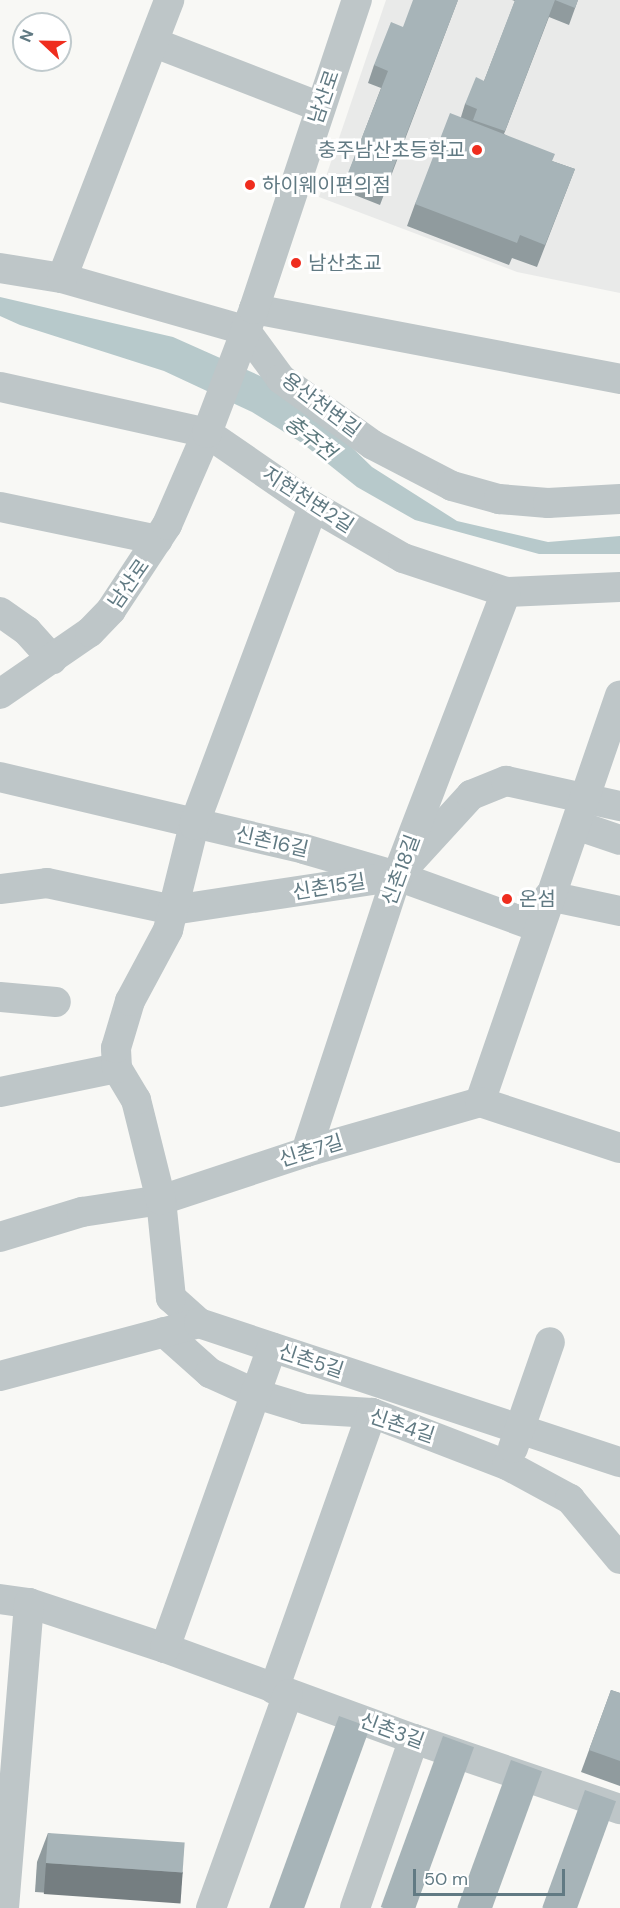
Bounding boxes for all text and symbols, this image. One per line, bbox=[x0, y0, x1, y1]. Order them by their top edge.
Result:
north arrow bbox=[12, 12, 72, 72]
text: N bbox=[15, 26, 39, 45]
street label: 남산로 bbox=[304, 67, 344, 127]
place label: 충주남산초등학교 bbox=[318, 138, 465, 162]
marker: 충주남산초등학교 bbox=[470, 143, 484, 157]
place label: 하이웨이편의점 bbox=[262, 173, 391, 197]
marker: 하이웨이편의점 bbox=[243, 178, 257, 192]
place label: 남산초교 bbox=[308, 251, 382, 275]
marker: 남산초교 bbox=[289, 256, 303, 270]
street label: 용산천변길 bbox=[277, 368, 365, 442]
water label: 충주천 bbox=[279, 410, 341, 466]
street label: 지현천변2길 bbox=[258, 462, 358, 538]
street label: 남산로 bbox=[103, 555, 155, 613]
street label: 신촌16길 bbox=[233, 822, 311, 862]
street label: 신촌18길 bbox=[377, 831, 425, 909]
street label: 신촌15길 bbox=[291, 869, 367, 905]
place label: 온섬 bbox=[519, 887, 556, 911]
marker: 온섬 bbox=[500, 892, 514, 906]
street label: 신촌7길 bbox=[276, 1130, 346, 1172]
street label: 신촌5길 bbox=[275, 1339, 347, 1383]
street label: 신촌4길 bbox=[366, 1404, 438, 1448]
street label: 신촌3길 bbox=[356, 1708, 428, 1754]
scale bar bbox=[416, 1857, 568, 1895]
text: 50 m bbox=[424, 1867, 468, 1891]

